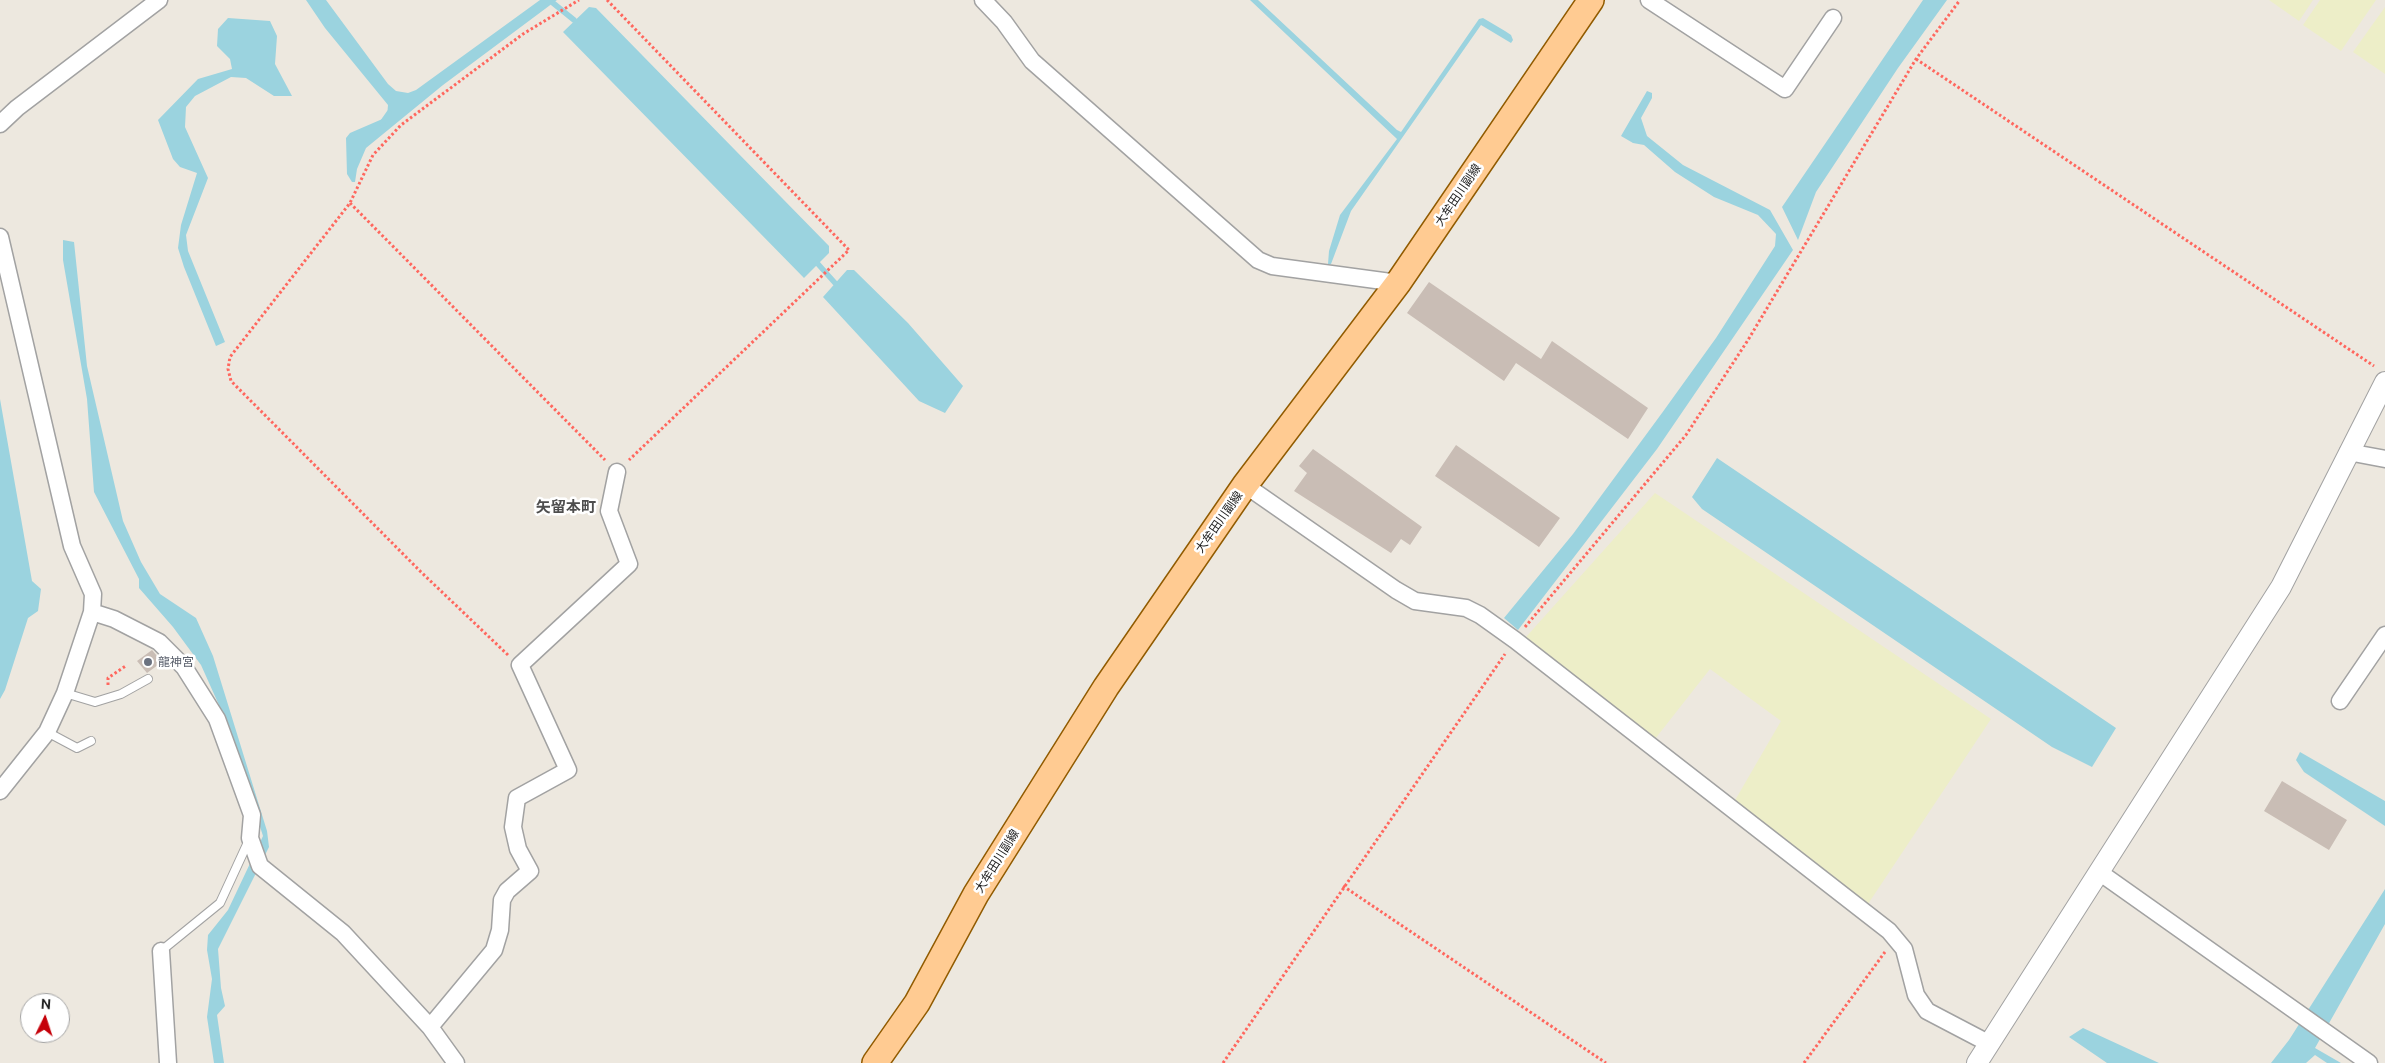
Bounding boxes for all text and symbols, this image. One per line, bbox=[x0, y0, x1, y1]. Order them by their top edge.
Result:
street label: 大牟田川副線 bbox=[1432, 161, 1484, 229]
street label: 大牟田川副線 bbox=[1192, 488, 1246, 556]
district label: 矢留本町 bbox=[536, 498, 596, 516]
place label: 龍神宮 bbox=[158, 655, 194, 669]
marker: 龍神宮 bbox=[142, 656, 154, 668]
street label: 大牟田川副線 bbox=[972, 827, 1022, 895]
north arrow bbox=[20, 993, 70, 1043]
text: N bbox=[40, 996, 52, 1012]

